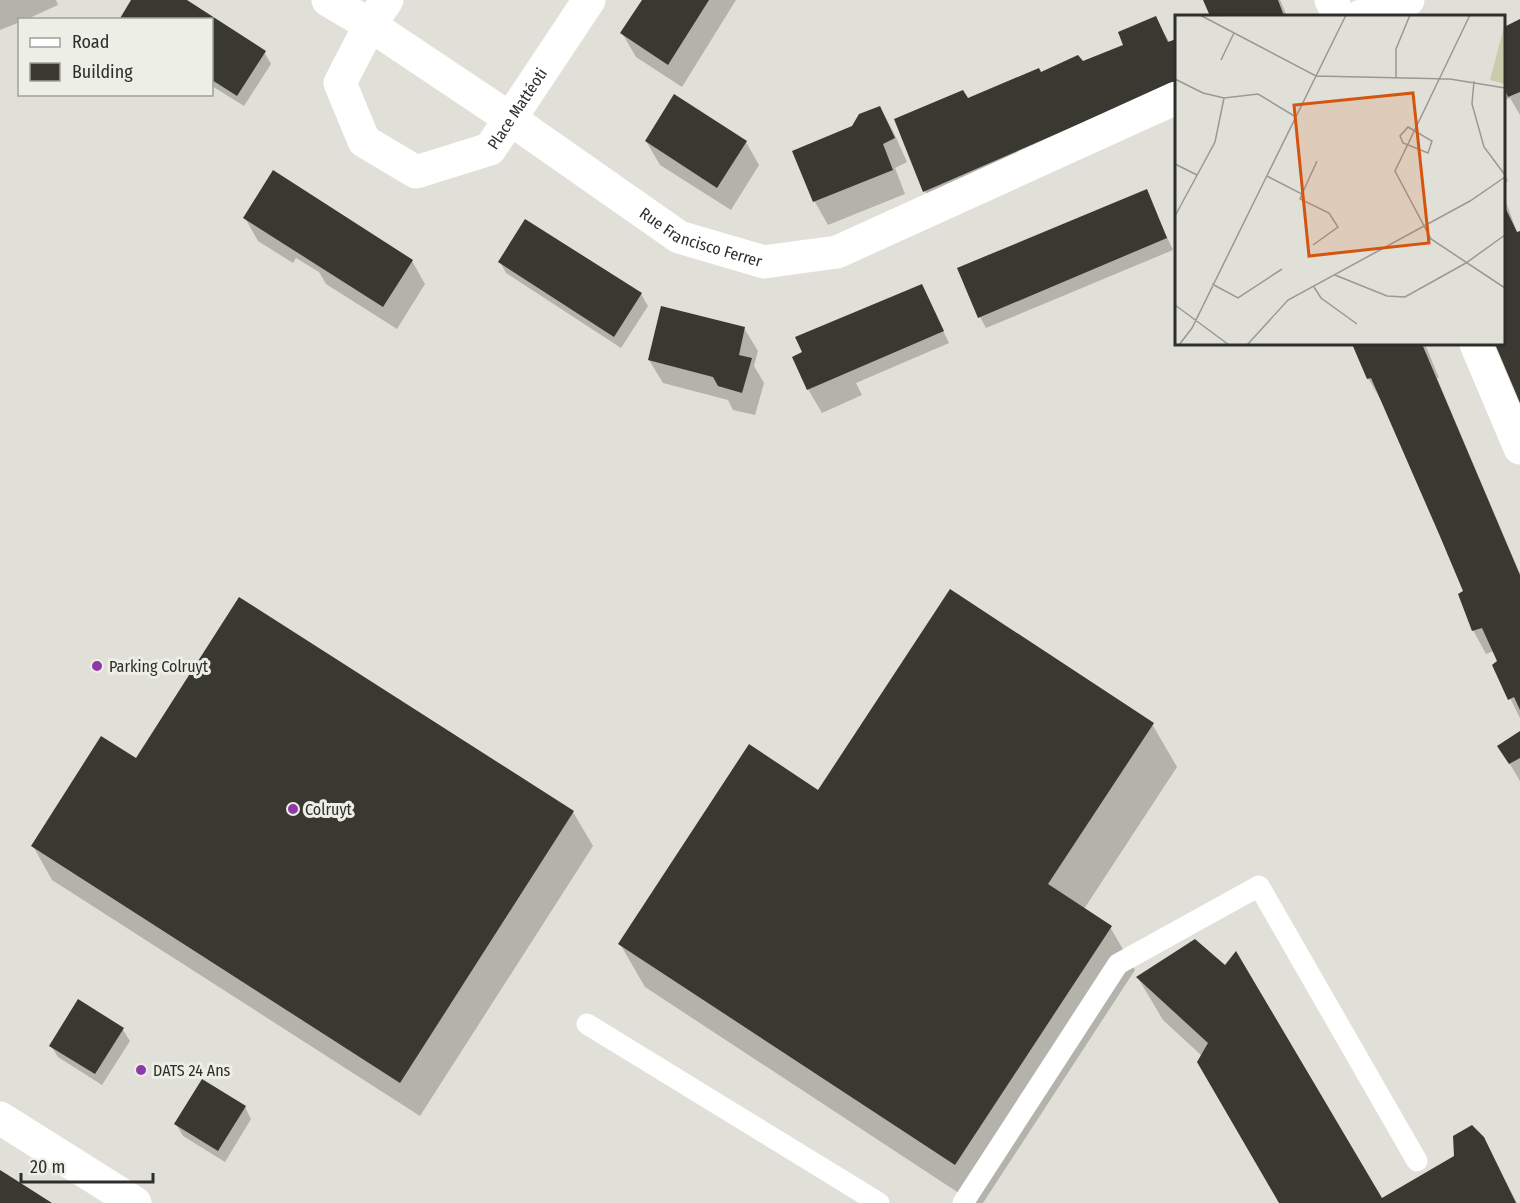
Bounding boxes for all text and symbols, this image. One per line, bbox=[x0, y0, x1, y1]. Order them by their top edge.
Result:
inset map bbox=[1175, 15, 1505, 345]
legend bbox=[18, 18, 213, 96]
text: Road bbox=[72, 31, 109, 53]
text: Building bbox=[72, 61, 133, 83]
street label: Place Mattéoti bbox=[483, 64, 551, 153]
street label: Rue Francisco Ferrer bbox=[636, 203, 765, 271]
place label: Parking Colruyt bbox=[109, 657, 209, 676]
marker: Parking Colruyt bbox=[90, 659, 104, 673]
place label: Colruyt bbox=[305, 800, 353, 819]
marker: Colruyt bbox=[286, 802, 300, 816]
place label: DATS 24 Ans bbox=[153, 1061, 231, 1080]
marker: DATS 24 Ans bbox=[134, 1063, 148, 1077]
scale bar bbox=[21, 1146, 153, 1184]
text: 20 m bbox=[30, 1156, 65, 1178]

